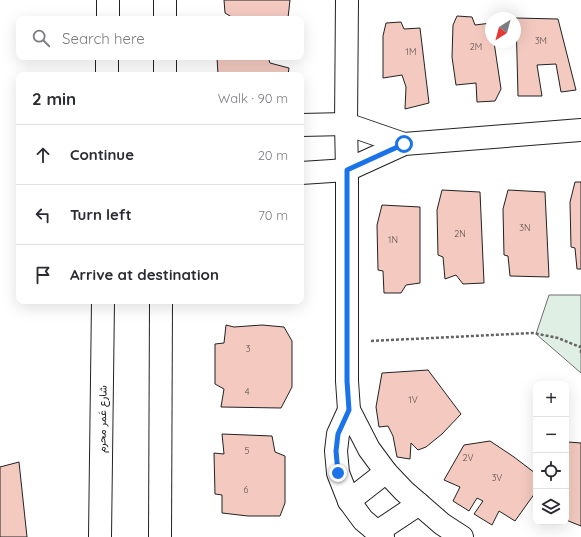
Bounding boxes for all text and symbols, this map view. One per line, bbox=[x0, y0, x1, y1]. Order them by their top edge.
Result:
north arrow bbox=[485, 12, 521, 48]
search box bbox=[16, 16, 304, 60]
icon: search bbox=[30, 27, 52, 49]
text: Search here bbox=[62, 29, 145, 48]
house number: 3M bbox=[535, 35, 547, 46]
house number: 2M bbox=[470, 41, 482, 52]
house number: 1M bbox=[406, 46, 416, 57]
text: 2 min bbox=[32, 88, 76, 109]
text: Walk · 90 m bbox=[218, 90, 288, 106]
route start bbox=[395, 135, 413, 153]
icon: ahead bbox=[32, 144, 54, 166]
text: Continue bbox=[70, 145, 134, 164]
text: 20 m bbox=[258, 147, 288, 163]
icon: left bbox=[32, 204, 54, 226]
text: Turn left bbox=[70, 205, 132, 224]
text: 70 m bbox=[258, 207, 288, 223]
house number: 3N bbox=[519, 222, 531, 233]
house number: 2N bbox=[454, 228, 466, 239]
house number: 1N bbox=[388, 234, 398, 245]
icon: arrive bbox=[32, 264, 54, 286]
text: Arrive at destination bbox=[70, 265, 219, 284]
house number: 3 bbox=[246, 343, 251, 354]
map controls bbox=[533, 381, 569, 525]
button: + bbox=[533, 381, 569, 417]
street label: شارع عَمر محرم bbox=[94, 385, 111, 453]
house number: 4 bbox=[245, 386, 250, 397]
house number: 1V bbox=[408, 394, 418, 405]
button: − bbox=[533, 417, 569, 453]
house number: 5 bbox=[245, 445, 250, 456]
house number: 2V bbox=[463, 452, 473, 463]
button: locate bbox=[533, 453, 569, 489]
route end bbox=[329, 464, 347, 482]
house number: 3V bbox=[492, 472, 502, 483]
house number: 6 bbox=[244, 484, 249, 495]
button: layers bbox=[533, 489, 569, 525]

